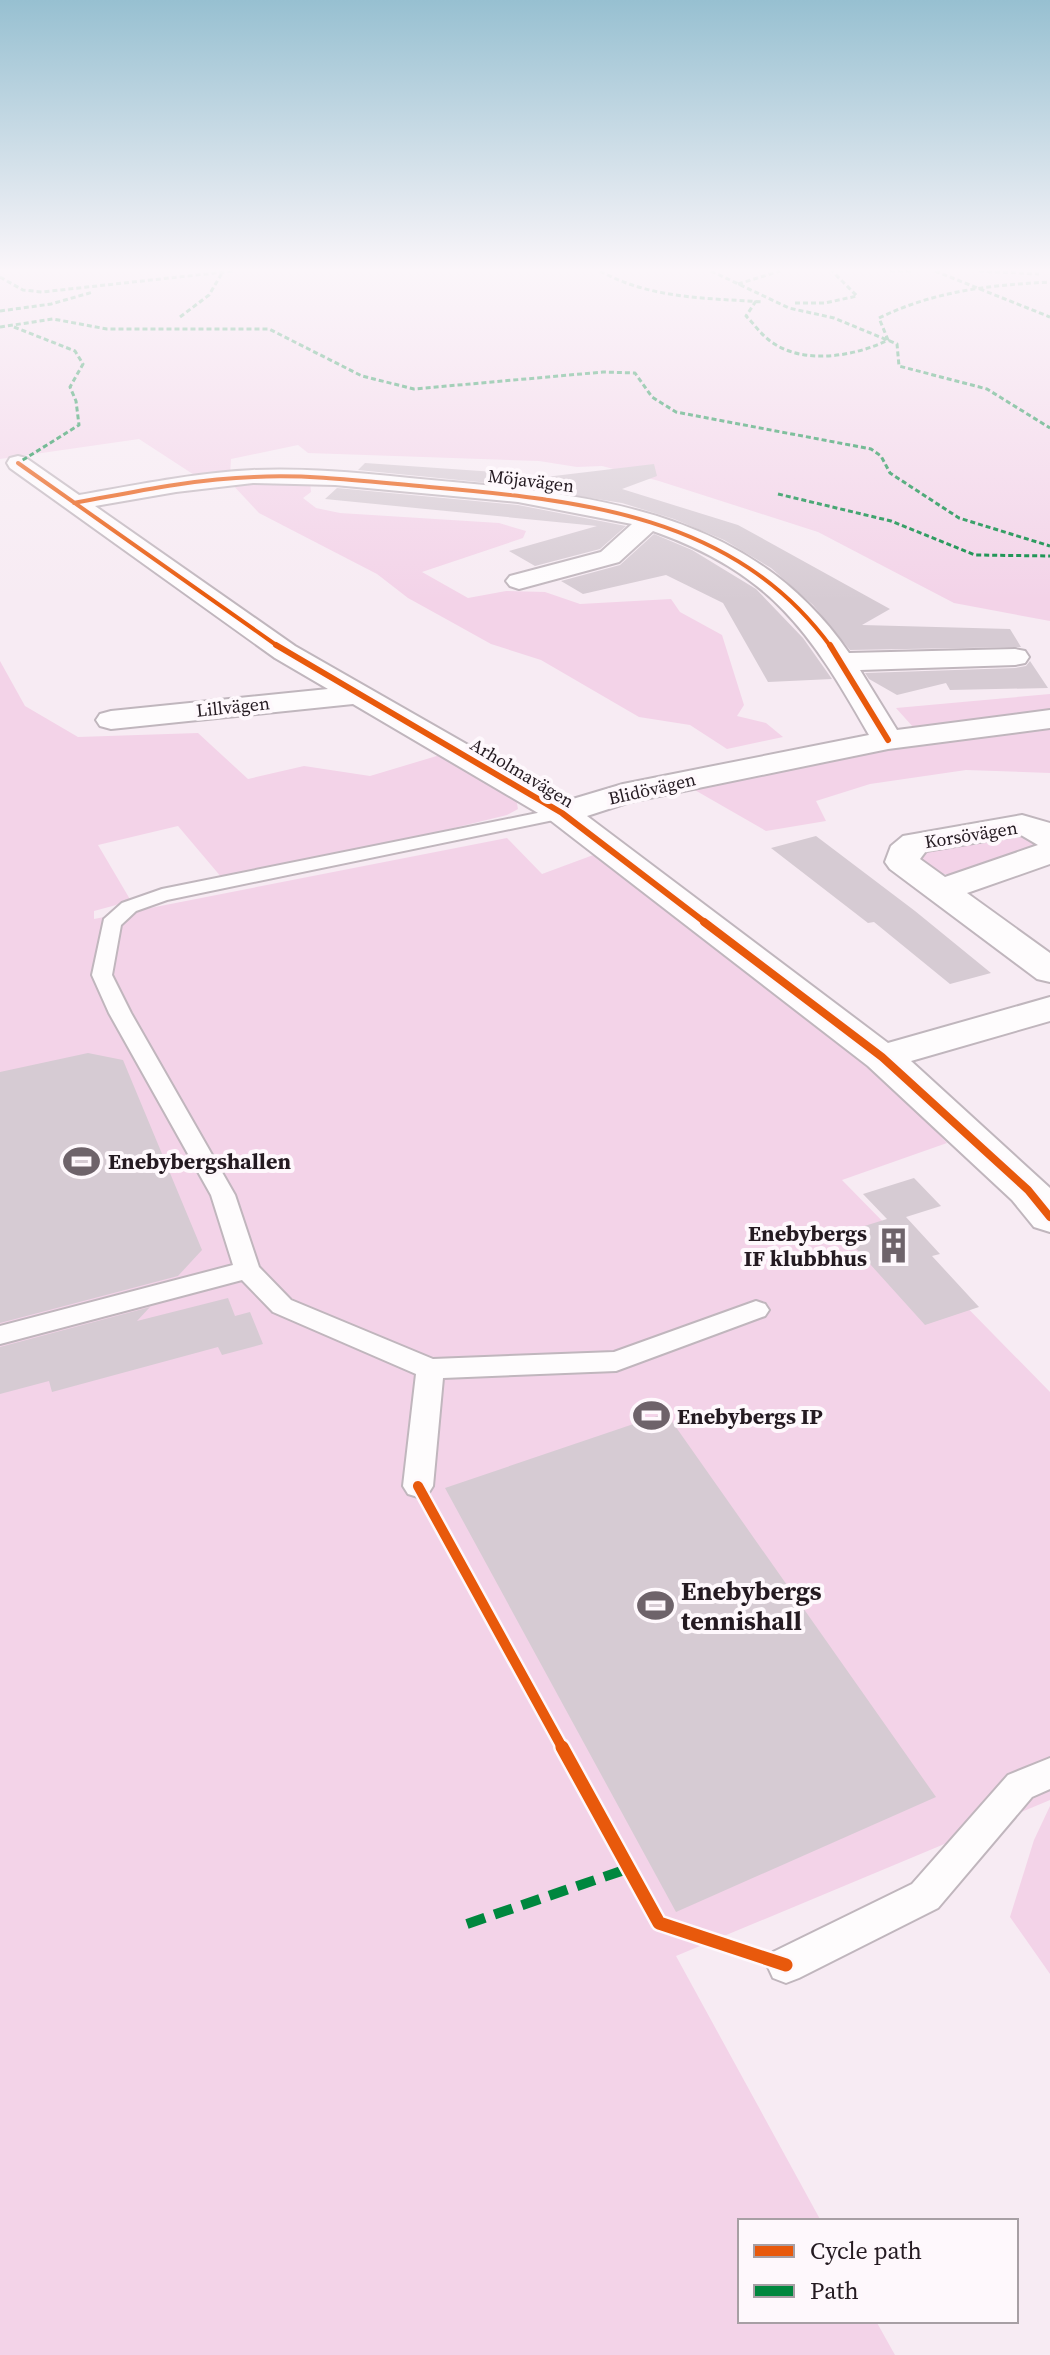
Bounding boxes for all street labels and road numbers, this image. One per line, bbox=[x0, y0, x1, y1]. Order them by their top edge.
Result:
street label: Möjavägen bbox=[487, 463, 576, 498]
street label: Lillvägen bbox=[195, 690, 271, 723]
street label: Arholmavägen bbox=[466, 732, 579, 814]
street label: Blidövägen bbox=[606, 766, 698, 811]
street label: Korsövägen bbox=[923, 815, 1019, 854]

